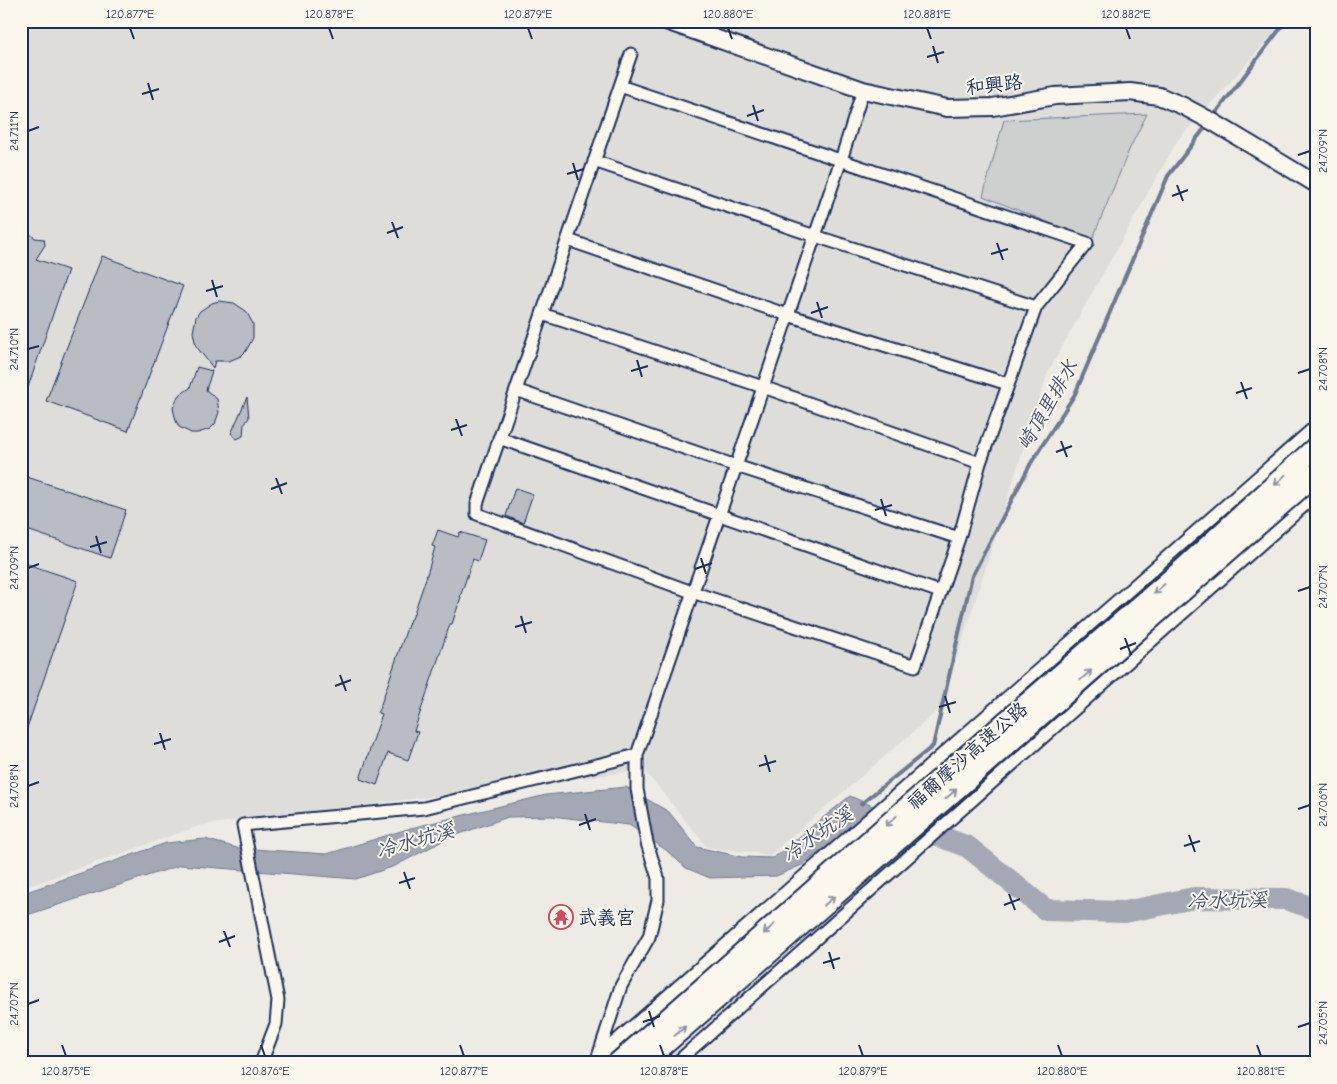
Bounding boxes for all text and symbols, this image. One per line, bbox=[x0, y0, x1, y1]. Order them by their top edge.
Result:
text: 120.877°E bbox=[106, 7, 154, 21]
text: 120.878°E bbox=[305, 7, 353, 21]
text: 120.879°E bbox=[504, 7, 552, 21]
text: 120.880°E bbox=[703, 7, 753, 21]
text: 120.881°E bbox=[903, 7, 951, 21]
text: 120.882°E bbox=[1101, 7, 1151, 21]
street label: 和興路 bbox=[965, 71, 1024, 99]
text: 24.711°N bbox=[7, 111, 21, 151]
text: 24.709°N bbox=[1316, 129, 1330, 173]
text: 24.710°N bbox=[7, 328, 21, 370]
text: 24.708°N bbox=[1316, 347, 1330, 391]
water label: 崎頂里排水 bbox=[1012, 355, 1083, 454]
one-way arrow bbox=[1273, 474, 1286, 486]
text: 24.709°N bbox=[7, 546, 21, 590]
text: 24.707°N bbox=[1316, 565, 1330, 609]
one-way arrow bbox=[1153, 584, 1166, 595]
one-way arrow bbox=[1080, 669, 1093, 681]
street label: 福爾摩沙高速公路 bbox=[903, 698, 1032, 814]
text: 24.708°N bbox=[7, 764, 21, 808]
text: 24.706°N bbox=[1316, 783, 1330, 827]
one-way arrow bbox=[944, 788, 957, 799]
water label: 冷水坑溪 bbox=[778, 802, 858, 866]
one-way arrow bbox=[884, 816, 897, 827]
water label: 冷水坑溪 bbox=[374, 818, 458, 863]
water label: 冷水坑溪 bbox=[1187, 888, 1268, 913]
one-way arrow bbox=[822, 895, 835, 906]
temple icon: 武義宮 bbox=[548, 904, 574, 930]
place label: 武義宮 bbox=[578, 907, 635, 929]
one-way arrow bbox=[763, 923, 776, 935]
text: 24.707°N bbox=[7, 982, 21, 1026]
text: 24.705°N bbox=[1316, 1001, 1330, 1045]
one-way arrow bbox=[673, 1025, 686, 1036]
text: 120.875°E bbox=[42, 1064, 90, 1078]
text: 120.876°E bbox=[241, 1064, 289, 1078]
text: 120.877°E bbox=[440, 1064, 488, 1078]
text: 120.878°E bbox=[640, 1064, 688, 1078]
text: 120.879°E bbox=[839, 1064, 887, 1078]
text: 120.880°E bbox=[1037, 1064, 1087, 1078]
text: 120.881°E bbox=[1237, 1064, 1285, 1078]

